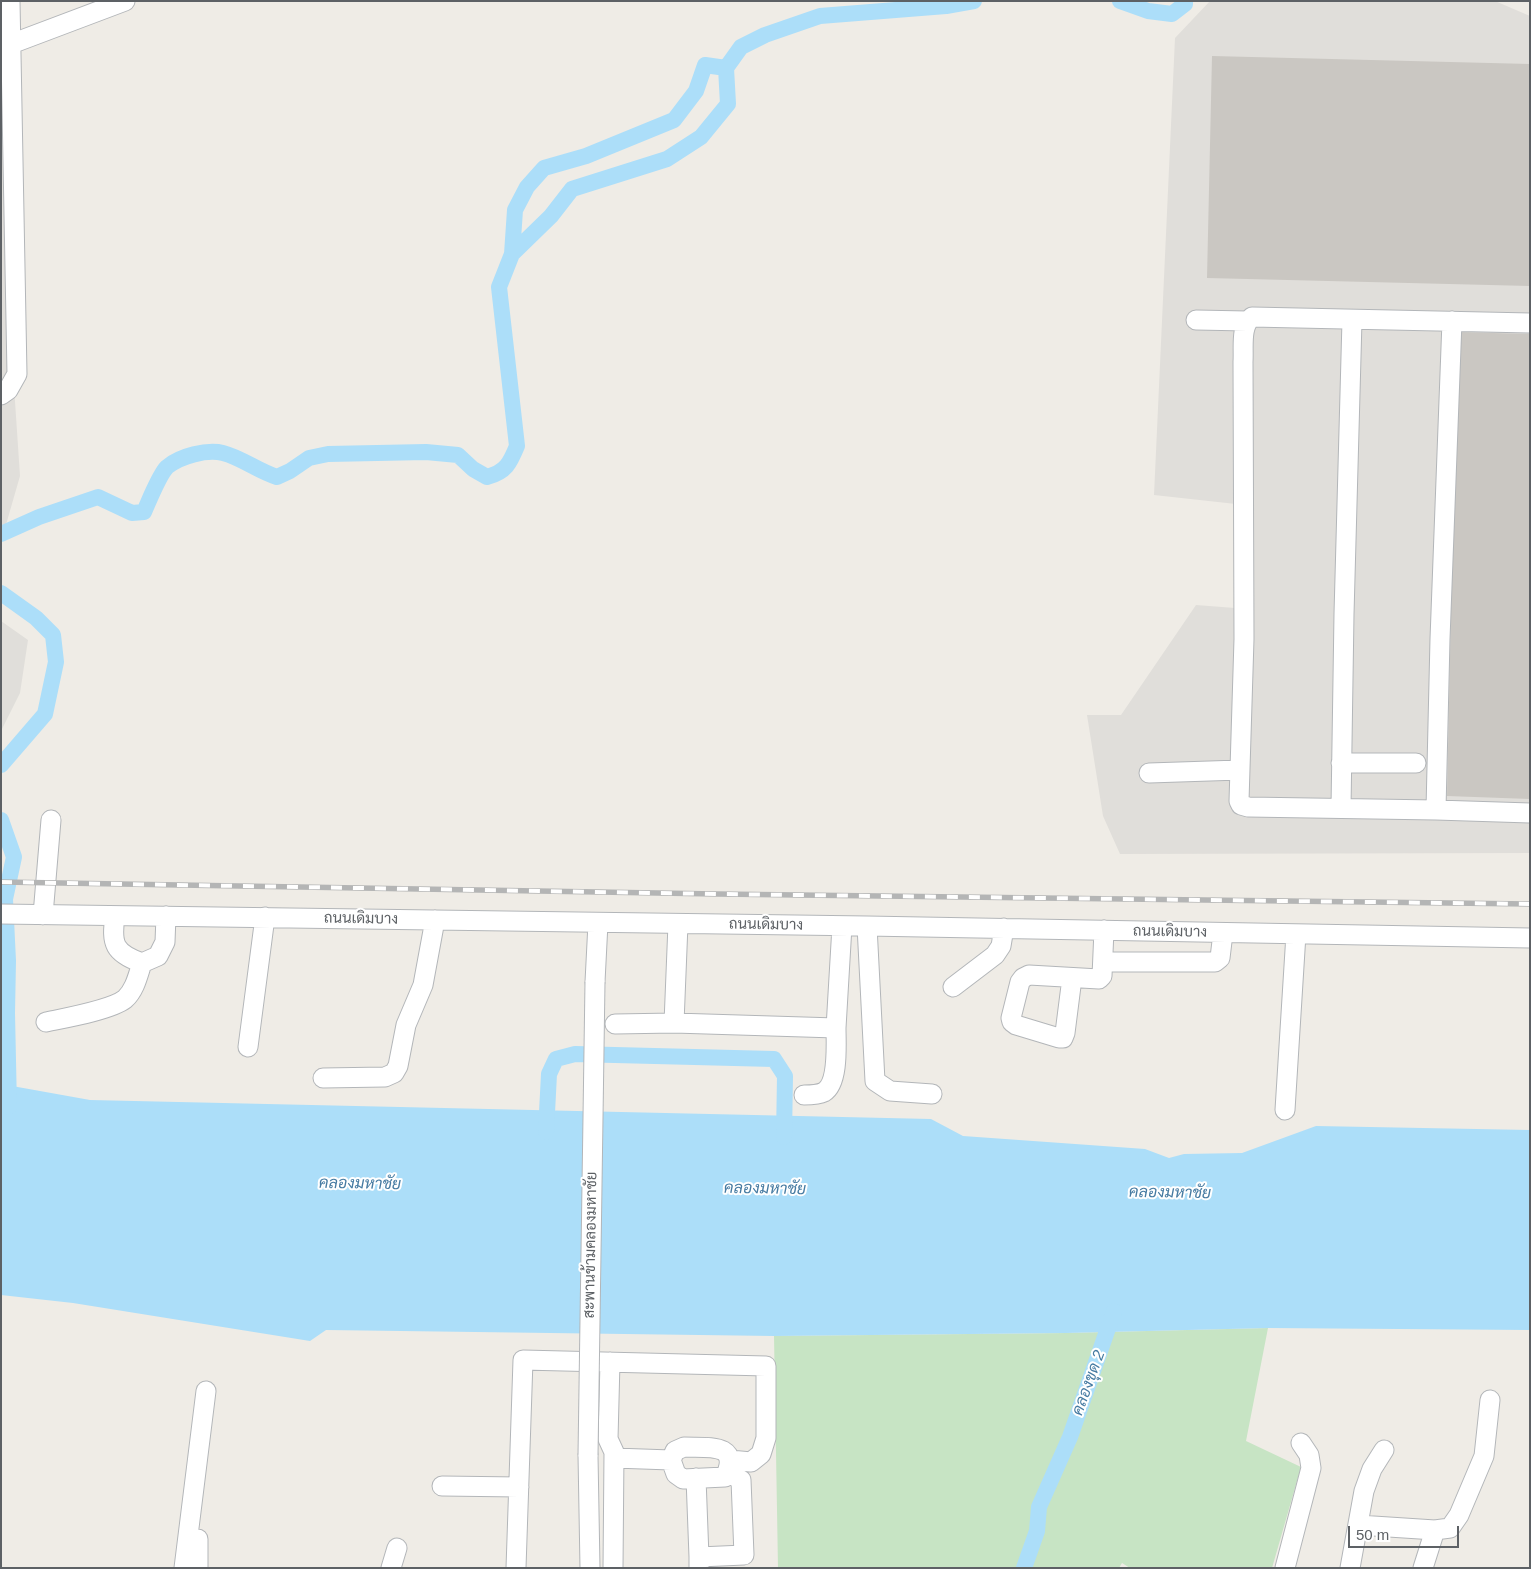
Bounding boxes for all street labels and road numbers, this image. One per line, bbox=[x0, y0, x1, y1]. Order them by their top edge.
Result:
street label: ถนนเดิมบาง bbox=[324, 909, 398, 929]
street label: ถนนเดิมบาง bbox=[729, 915, 803, 935]
street label: ถนนเดิมบาง bbox=[1133, 922, 1207, 942]
street label: สะพานข้ามคลองมหาชัย bbox=[581, 1171, 601, 1319]

